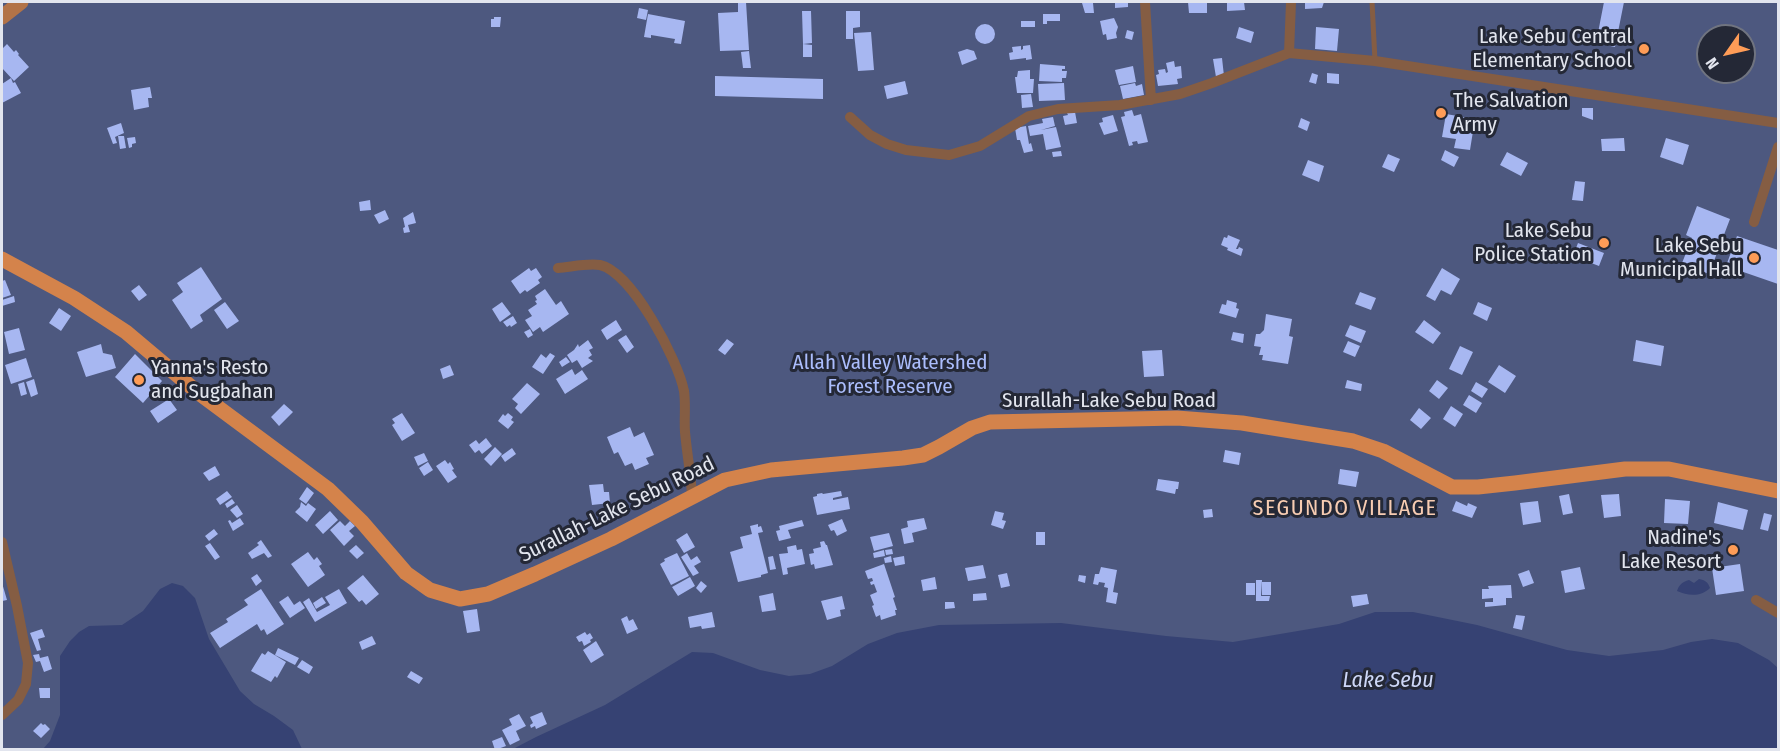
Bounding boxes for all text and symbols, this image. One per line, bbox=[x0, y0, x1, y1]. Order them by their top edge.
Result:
place label: Lake Sebu Central Elementary School bbox=[1472, 24, 1632, 74]
north arrow bbox=[1696, 24, 1756, 84]
marker: Lake Sebu Central Elementary School bbox=[1637, 42, 1651, 56]
text: N bbox=[1702, 54, 1723, 73]
place label: The Salvation Army bbox=[1453, 88, 1569, 138]
marker: The Salvation Army bbox=[1434, 106, 1448, 120]
place label: Lake Sebu Police Station bbox=[1474, 218, 1592, 268]
place label: Lake Sebu Municipal Hall bbox=[1620, 233, 1742, 283]
marker: Lake Sebu Police Station bbox=[1597, 236, 1611, 250]
marker: Lake Sebu Municipal Hall bbox=[1747, 251, 1761, 265]
park label: Allah Valley Watershed Forest Reserve bbox=[793, 350, 987, 400]
place label: Yanna's Resto and Sugbahan bbox=[151, 355, 274, 405]
marker: Yanna's Resto and Sugbahan bbox=[132, 373, 146, 387]
street label: Surallah-Lake Sebu Road bbox=[1002, 388, 1216, 414]
street label: Surallah-Lake Sebu Road bbox=[515, 452, 719, 568]
district label: SEGUNDO VILLAGE bbox=[1253, 496, 1437, 522]
place label: Nadine's Lake Resort bbox=[1621, 525, 1721, 575]
marker: Nadine's Lake Resort bbox=[1726, 543, 1740, 557]
water label: Lake Sebu bbox=[1342, 668, 1434, 694]

